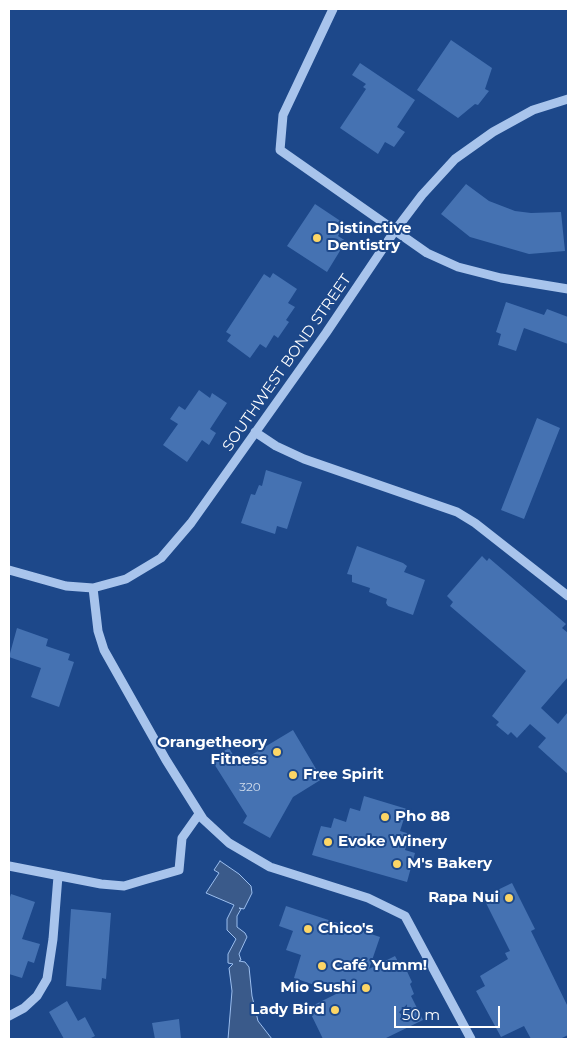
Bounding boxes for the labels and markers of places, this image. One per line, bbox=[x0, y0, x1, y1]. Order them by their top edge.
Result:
place label: Distinctive Dentistry bbox=[327, 220, 412, 255]
marker: Distinctive Dentistry bbox=[311, 232, 323, 244]
place label: Orangetheory Fitness bbox=[157, 734, 267, 769]
marker: Orangetheory Fitness bbox=[271, 746, 283, 758]
place label: Free Spirit bbox=[303, 766, 384, 784]
marker: Free Spirit bbox=[287, 769, 299, 781]
place label: Pho 88 bbox=[395, 808, 450, 826]
marker: Pho 88 bbox=[379, 811, 391, 823]
place label: Evoke Winery bbox=[338, 833, 447, 851]
marker: Evoke Winery bbox=[322, 836, 334, 848]
place label: M's Bakery bbox=[407, 855, 492, 873]
marker: M's Bakery bbox=[391, 858, 403, 870]
place label: Rapa Nui bbox=[428, 889, 499, 907]
marker: Rapa Nui bbox=[503, 892, 515, 904]
place label: Chico's bbox=[318, 920, 374, 938]
marker: Chico's bbox=[302, 923, 314, 935]
place label: Café Yumm! bbox=[332, 957, 427, 975]
marker: Café Yumm! bbox=[316, 960, 328, 972]
place label: Mio Sushi bbox=[280, 979, 356, 997]
marker: Mio Sushi bbox=[360, 982, 372, 994]
place label: Lady Bird bbox=[250, 1001, 325, 1019]
marker: Lady Bird bbox=[329, 1004, 341, 1016]

